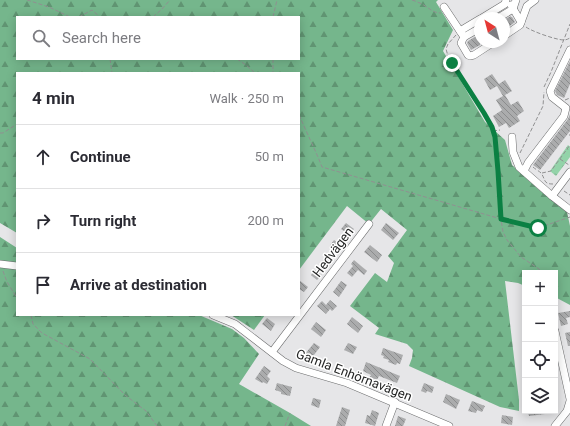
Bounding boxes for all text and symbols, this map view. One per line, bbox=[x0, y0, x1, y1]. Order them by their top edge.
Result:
north arrow bbox=[474, 12, 510, 48]
search box bbox=[16, 16, 300, 60]
icon: search bbox=[30, 27, 52, 49]
text: Search here bbox=[62, 29, 141, 47]
route end bbox=[443, 54, 461, 72]
text: 4 min bbox=[32, 88, 75, 108]
text: Walk · 250 m bbox=[209, 91, 284, 106]
icon: ahead bbox=[32, 146, 54, 168]
text: Continue bbox=[70, 148, 131, 166]
text: 50 m bbox=[255, 149, 284, 164]
icon: right bbox=[32, 210, 54, 232]
text: Turn right bbox=[70, 212, 136, 230]
text: 200 m bbox=[247, 213, 284, 228]
route start bbox=[529, 219, 547, 237]
street label: Hedvägen bbox=[310, 224, 356, 280]
map controls bbox=[522, 270, 558, 414]
button: + bbox=[522, 270, 558, 306]
icon: arrive bbox=[32, 274, 54, 296]
text: Arrive at destination bbox=[70, 276, 207, 294]
button: − bbox=[522, 306, 558, 342]
button: locate bbox=[522, 342, 558, 378]
street label: Gamla Enhörnavägen bbox=[294, 346, 414, 404]
button: layers bbox=[522, 378, 558, 414]

